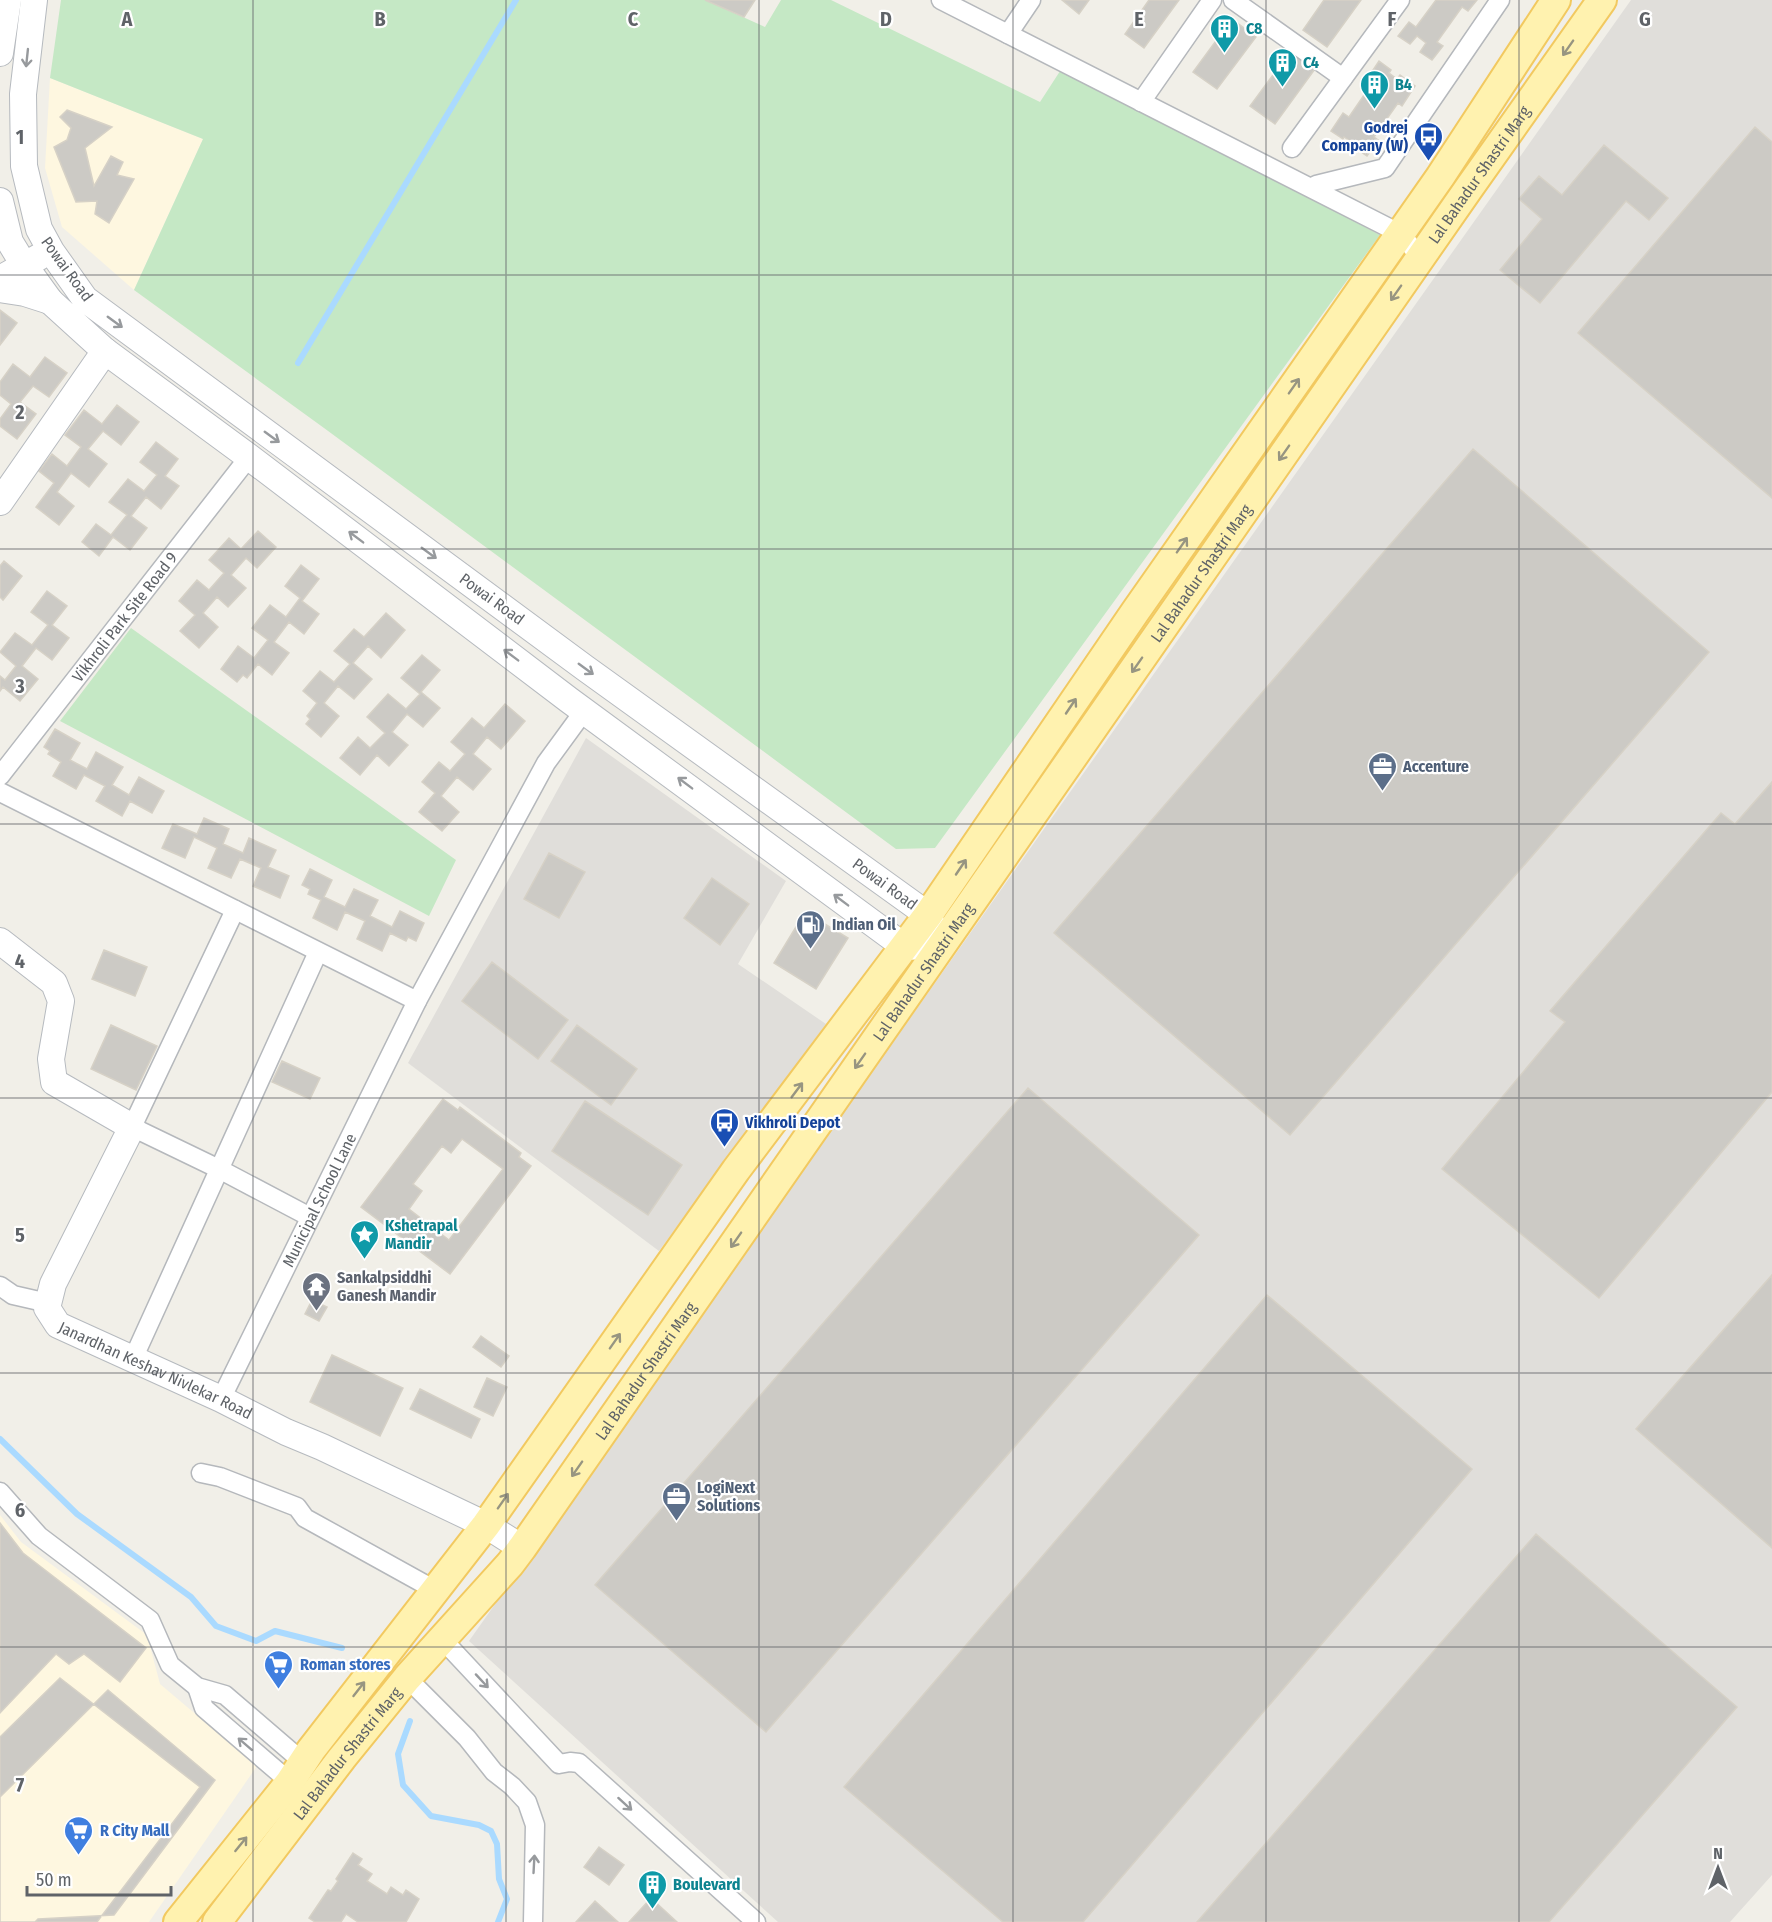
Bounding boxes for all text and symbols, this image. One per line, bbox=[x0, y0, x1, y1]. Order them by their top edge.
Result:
text: A bbox=[121, 7, 134, 31]
text: B bbox=[374, 7, 386, 31]
text: C bbox=[628, 7, 639, 31]
text: D bbox=[880, 7, 892, 31]
text: E bbox=[1134, 7, 1144, 31]
text: F bbox=[1388, 7, 1397, 31]
text: G bbox=[1639, 7, 1651, 31]
building icon: C8 bbox=[1209, 12, 1241, 54]
place label: C8 bbox=[1246, 19, 1263, 38]
one-way arrow bbox=[1562, 39, 1574, 55]
building icon: C4 bbox=[1266, 46, 1298, 88]
one-way arrow bbox=[21, 48, 32, 67]
place label: C4 bbox=[1303, 53, 1319, 72]
building icon: B4 bbox=[1358, 68, 1390, 110]
place label: B4 bbox=[1395, 75, 1412, 94]
street label: Lal Bahadur Shastri Marg bbox=[1424, 102, 1534, 247]
place label: Godrej Company (W) bbox=[1321, 118, 1408, 155]
bus stop icon: Godrej Company (W) bbox=[1413, 120, 1445, 162]
text: 1 bbox=[16, 125, 24, 149]
street label: Powai Road bbox=[37, 233, 97, 305]
one-way arrow bbox=[1389, 285, 1402, 302]
one-way arrow bbox=[107, 315, 123, 328]
one-way arrow bbox=[1288, 378, 1300, 394]
text: 2 bbox=[14, 400, 25, 424]
one-way arrow bbox=[264, 431, 280, 444]
one-way arrow bbox=[1278, 445, 1290, 461]
street label: Lal Bahadur Shastri Marg bbox=[1146, 500, 1256, 646]
one-way arrow bbox=[348, 531, 364, 544]
one-way arrow bbox=[1176, 538, 1188, 554]
one-way arrow bbox=[421, 547, 437, 559]
street label: Vikhroli Park Site Road 9 bbox=[68, 548, 181, 685]
street label: Powai Road bbox=[456, 569, 528, 629]
one-way arrow bbox=[503, 649, 519, 662]
one-way arrow bbox=[1131, 657, 1143, 673]
one-way arrow bbox=[578, 662, 594, 675]
text: 3 bbox=[14, 674, 25, 698]
one-way arrow bbox=[1065, 698, 1077, 714]
office icon: Accenture bbox=[1366, 750, 1398, 792]
place label: Accenture bbox=[1402, 757, 1469, 776]
one-way arrow bbox=[677, 777, 693, 790]
street label: Powai Road bbox=[849, 854, 921, 914]
one-way arrow bbox=[955, 859, 967, 876]
one-way arrow bbox=[834, 893, 850, 906]
street label: Lal Bahadur Shastri Marg bbox=[869, 899, 978, 1044]
fuel station icon: Indian Oil bbox=[795, 908, 827, 950]
place label: Indian Oil bbox=[832, 915, 896, 934]
text: 4 bbox=[15, 949, 25, 973]
one-way arrow bbox=[854, 1053, 866, 1069]
one-way arrow bbox=[791, 1082, 803, 1098]
bus stop icon: Vikhroli Depot bbox=[708, 1106, 740, 1148]
place label: Vikhroli Depot bbox=[744, 1113, 841, 1132]
street label: Municipal School Lane bbox=[278, 1130, 360, 1270]
place label: Kshetrapal Mandir bbox=[385, 1216, 458, 1253]
place icon: Kshetrapal Mandir bbox=[348, 1218, 380, 1260]
text: 5 bbox=[15, 1223, 25, 1247]
one-way arrow bbox=[730, 1231, 742, 1248]
place label: Sankalpsiddhi Ganesh Mandir bbox=[337, 1268, 436, 1305]
temple icon: Sankalpsiddhi Ganesh Mandir bbox=[300, 1270, 332, 1312]
street label: Lal Bahadur Shastri Marg bbox=[591, 1298, 700, 1443]
street label: Janardhan Keshav Nivlekar Road bbox=[56, 1317, 256, 1423]
one-way arrow bbox=[609, 1334, 622, 1350]
one-way arrow bbox=[571, 1461, 583, 1477]
place label: LogiNext Solutions bbox=[697, 1478, 760, 1515]
office icon: LogiNext Solutions bbox=[660, 1480, 692, 1522]
one-way arrow bbox=[497, 1493, 509, 1509]
text: 6 bbox=[15, 1498, 25, 1522]
supermarket icon: Roman stores bbox=[263, 1648, 295, 1690]
place label: Roman stores bbox=[300, 1655, 391, 1674]
one-way arrow bbox=[475, 1674, 489, 1689]
one-way arrow bbox=[353, 1681, 366, 1697]
street label: Lal Bahadur Shastri Marg bbox=[289, 1683, 406, 1823]
one-way arrow bbox=[238, 1737, 253, 1751]
text: 7 bbox=[16, 1773, 25, 1797]
one-way arrow bbox=[617, 1797, 632, 1811]
supermarket icon: R City Mall bbox=[63, 1814, 95, 1856]
place label: R City Mall bbox=[100, 1821, 170, 1840]
one-way arrow bbox=[234, 1836, 247, 1852]
north arrow bbox=[1688, 1838, 1748, 1898]
text: N bbox=[1713, 1844, 1723, 1863]
one-way arrow bbox=[529, 1854, 540, 1874]
scale bar bbox=[27, 1859, 171, 1897]
building icon: Boulevard bbox=[636, 1868, 668, 1910]
text: 50 m bbox=[36, 1869, 72, 1891]
place label: Boulevard bbox=[673, 1875, 740, 1894]

